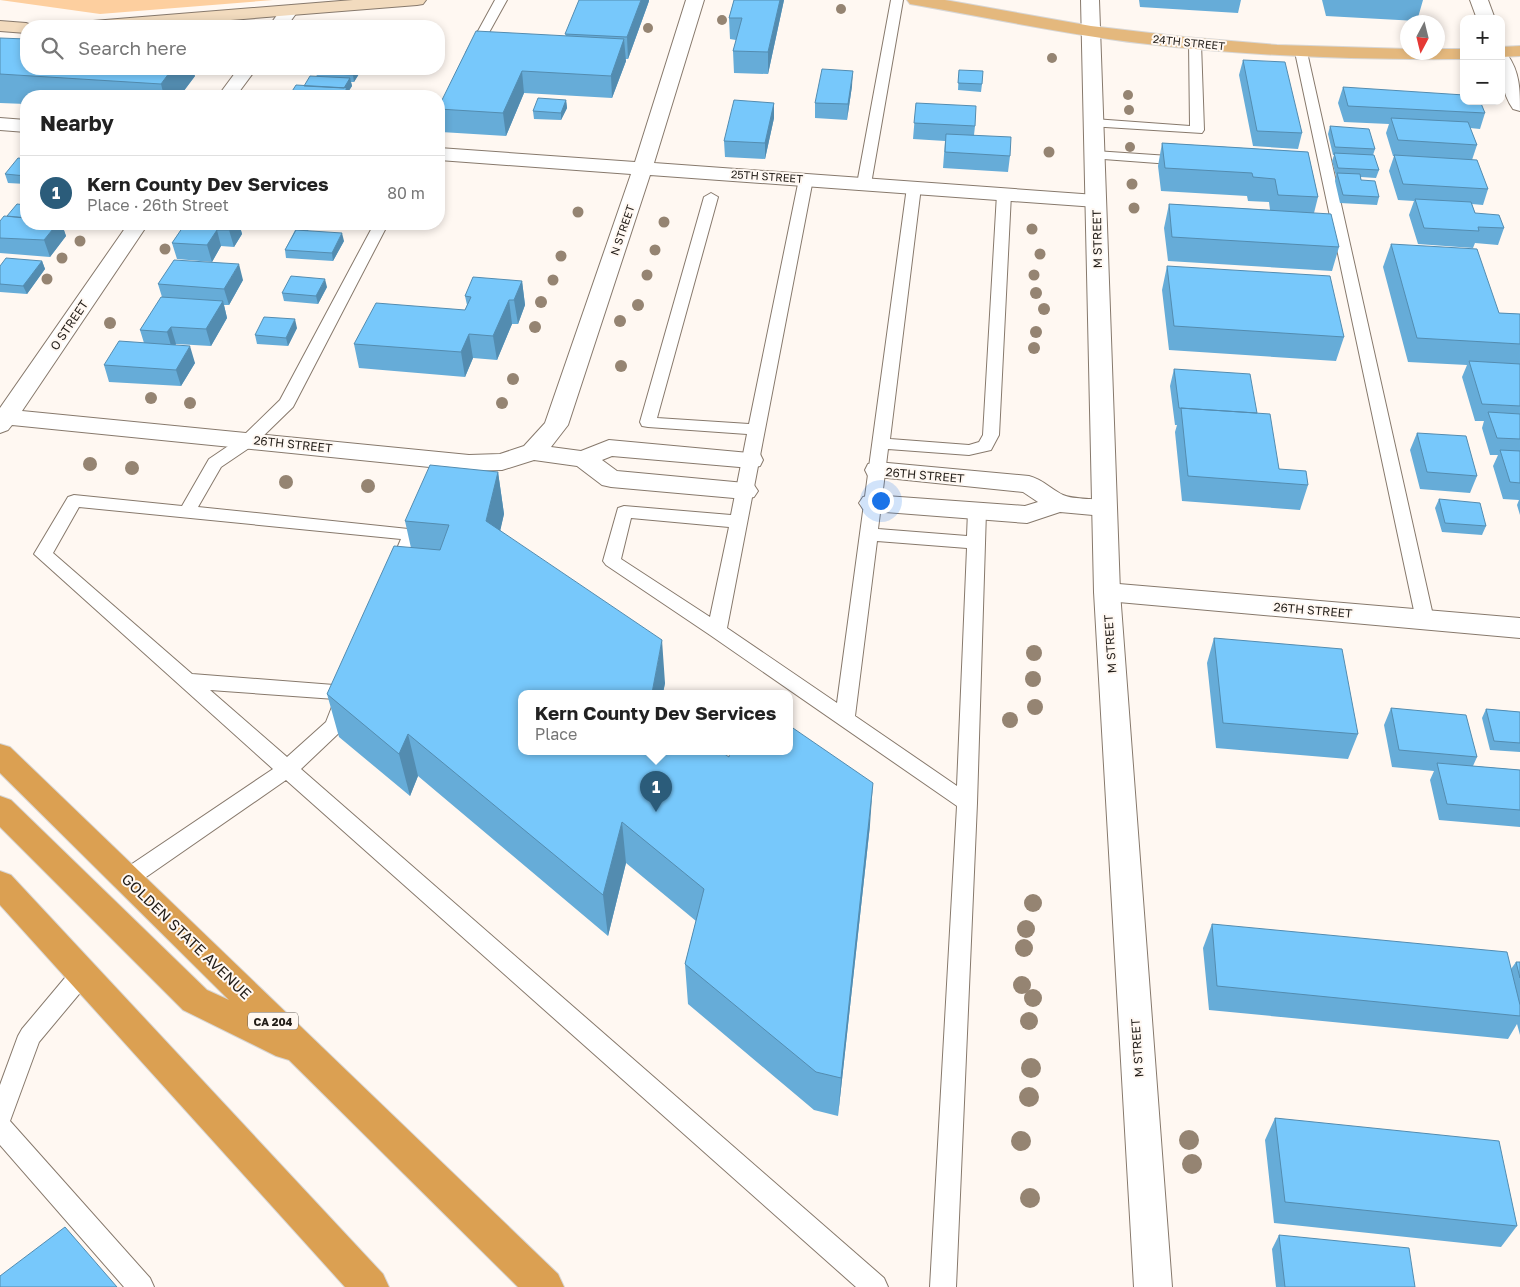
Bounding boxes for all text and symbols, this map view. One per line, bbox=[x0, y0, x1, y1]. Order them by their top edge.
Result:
north arrow bbox=[1400, 15, 1445, 60]
map controls bbox=[1460, 15, 1505, 105]
button: + bbox=[1460, 15, 1505, 60]
search box bbox=[20, 20, 445, 75]
street label: 24TH STREET bbox=[1152, 32, 1226, 52]
icon: search bbox=[38, 34, 66, 62]
text: Search here bbox=[78, 36, 187, 59]
button: − bbox=[1460, 60, 1505, 105]
text: Nearby bbox=[40, 110, 114, 136]
street label: 25TH STREET bbox=[730, 167, 804, 185]
text: Kern County Dev Services bbox=[87, 172, 329, 195]
text: 1 bbox=[52, 183, 60, 203]
text: 80 m bbox=[387, 183, 425, 203]
text: Place · 26th Street bbox=[87, 195, 229, 215]
street label: N STREET bbox=[607, 203, 637, 257]
street label: M STREET bbox=[1089, 209, 1105, 268]
street label: O STREET bbox=[47, 297, 92, 353]
street label: 26TH STREET bbox=[253, 432, 334, 456]
street label: 26TH STREET bbox=[885, 464, 966, 486]
your location bbox=[868, 488, 894, 514]
street label: 26TH STREET bbox=[1273, 599, 1354, 621]
street label: M STREET bbox=[1100, 614, 1120, 674]
popup bbox=[518, 690, 793, 755]
text: Kern County Dev Services bbox=[535, 701, 776, 724]
text: Place bbox=[535, 724, 577, 744]
pin: 1 bbox=[640, 771, 672, 812]
street label: GOLDEN STATE AVENUE bbox=[119, 869, 255, 1003]
road number: CA 204 bbox=[248, 1012, 298, 1030]
street label: M STREET bbox=[1127, 1018, 1147, 1078]

